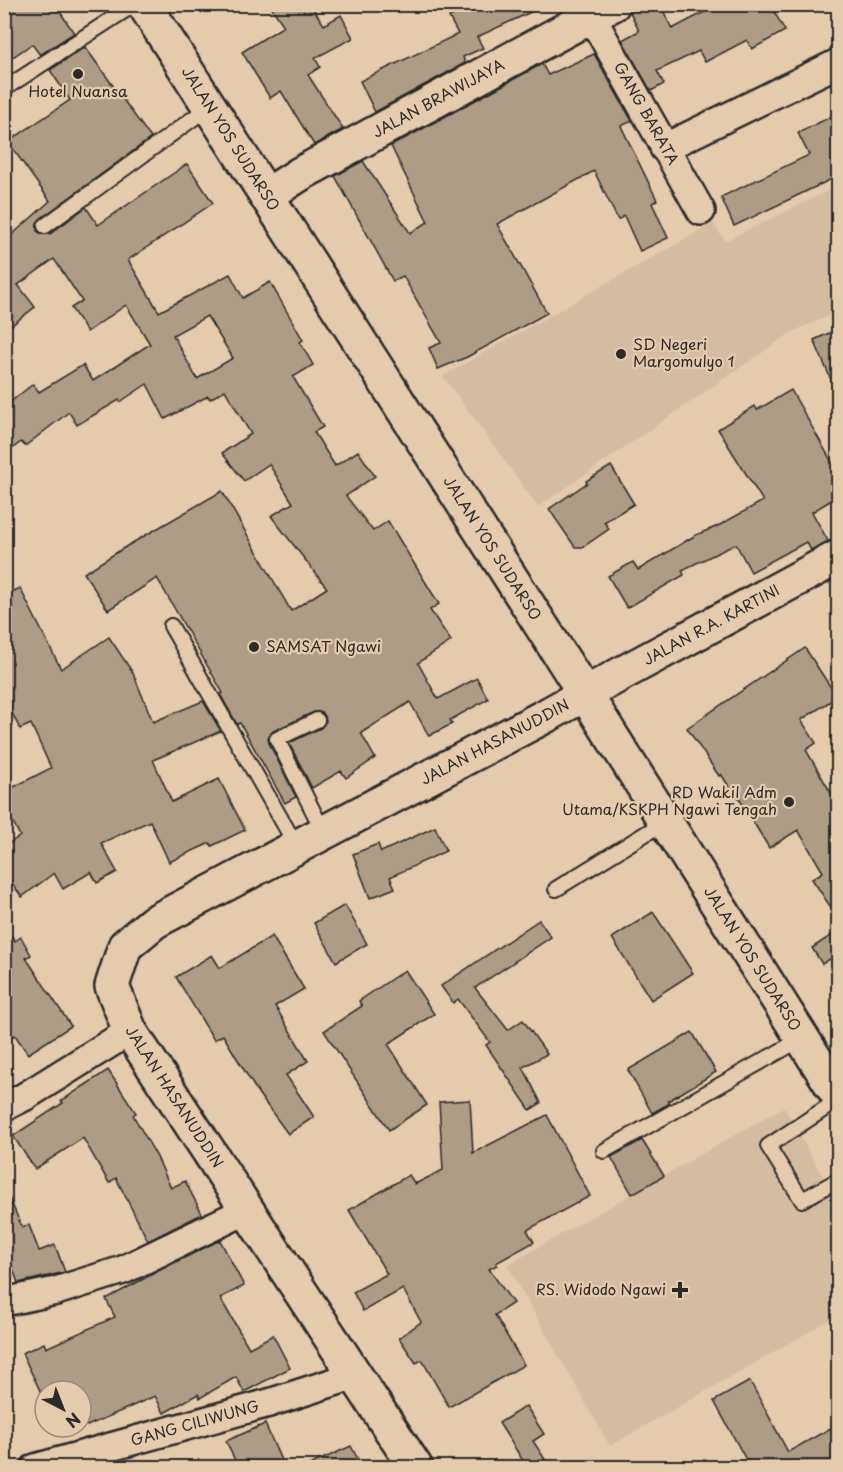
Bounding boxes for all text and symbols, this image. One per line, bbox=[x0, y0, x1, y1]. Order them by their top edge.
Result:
street label: JALAN BRAWIJAYA bbox=[368, 52, 508, 143]
street label: GANG BARATA bbox=[609, 57, 686, 169]
street label: JALAN YOS SUDARSO bbox=[177, 61, 286, 215]
marker: Hotel Nuansa bbox=[71, 67, 85, 81]
place label: Hotel Nuansa bbox=[28, 79, 128, 102]
place label: SD Negeri Margomulyo 1 bbox=[633, 332, 735, 372]
marker: SD Negeri Margomulyo 1 bbox=[614, 347, 628, 361]
street label: JALAN YOS SUDARSO bbox=[438, 471, 548, 624]
street label: JALAN R.A. KARTINI bbox=[638, 578, 783, 670]
place label: SAMSAT Ngawi bbox=[266, 634, 381, 657]
marker: SAMSAT Ngawi bbox=[247, 640, 261, 654]
street label: JALAN HASANUDDIN bbox=[416, 692, 573, 790]
place label: RD Wakil Adm Utama/KSKPH Ngawi Tengah bbox=[562, 780, 777, 820]
marker: RD Wakil Adm Utama/KSKPH Ngawi Tengah bbox=[782, 795, 796, 809]
street label: JALAN YOS SUDARSO bbox=[699, 881, 808, 1035]
street label: JALAN HASANUDDIN bbox=[121, 1021, 230, 1172]
place label: RS. Widodo Ngawi bbox=[536, 1277, 666, 1300]
marker: RS. Widodo Ngawi bbox=[671, 1281, 689, 1299]
north arrow bbox=[33, 1379, 93, 1439]
street label: GANG CILIWUNG bbox=[128, 1393, 261, 1451]
text: N bbox=[61, 1408, 86, 1434]

